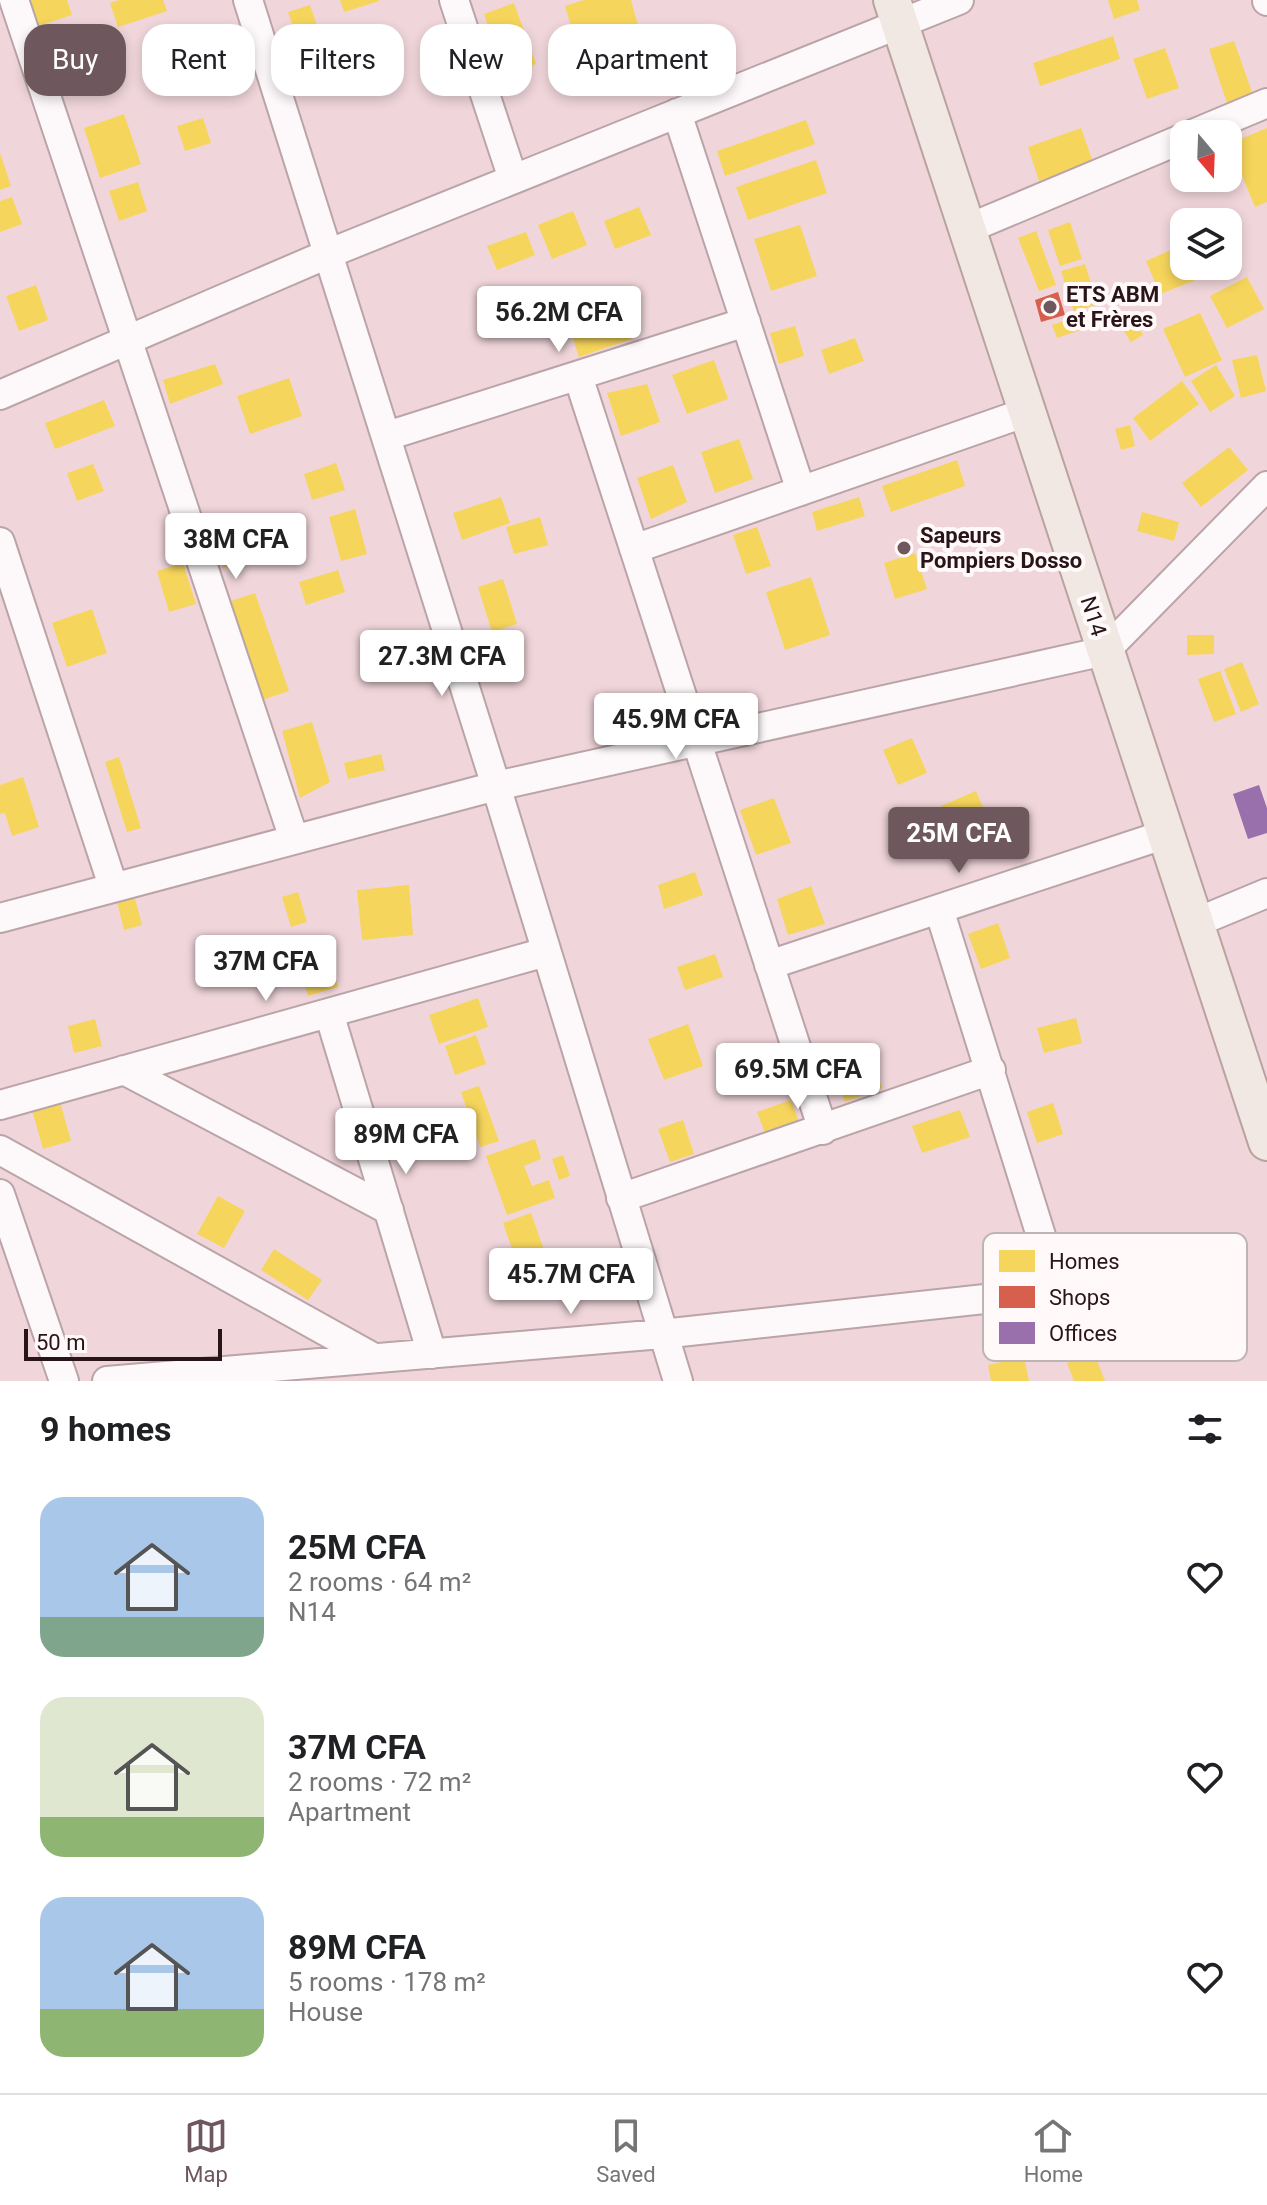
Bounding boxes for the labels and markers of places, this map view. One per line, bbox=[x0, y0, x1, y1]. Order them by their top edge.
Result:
place label: ETS ABM et Frères bbox=[1066, 282, 1159, 332]
pin: 56.2M CFA bbox=[467, 286, 651, 354]
marker: ETS ABM et Frères bbox=[1041, 298, 1059, 316]
pin: 38M CFA bbox=[162, 513, 310, 581]
place label: Sapeurs Pompiers Dosso bbox=[920, 523, 1082, 573]
marker: Sapeurs Pompiers Dosso bbox=[895, 539, 913, 557]
pin: 27.3M CFA bbox=[350, 630, 534, 698]
pin: 45.9M CFA bbox=[584, 693, 768, 761]
pin: 25M CFA bbox=[885, 807, 1033, 875]
pin: 37M CFA bbox=[192, 935, 340, 1003]
pin: 69.5M CFA bbox=[706, 1043, 890, 1111]
pin: 89M CFA bbox=[332, 1108, 480, 1176]
pin: 45.7M CFA bbox=[479, 1248, 663, 1316]

